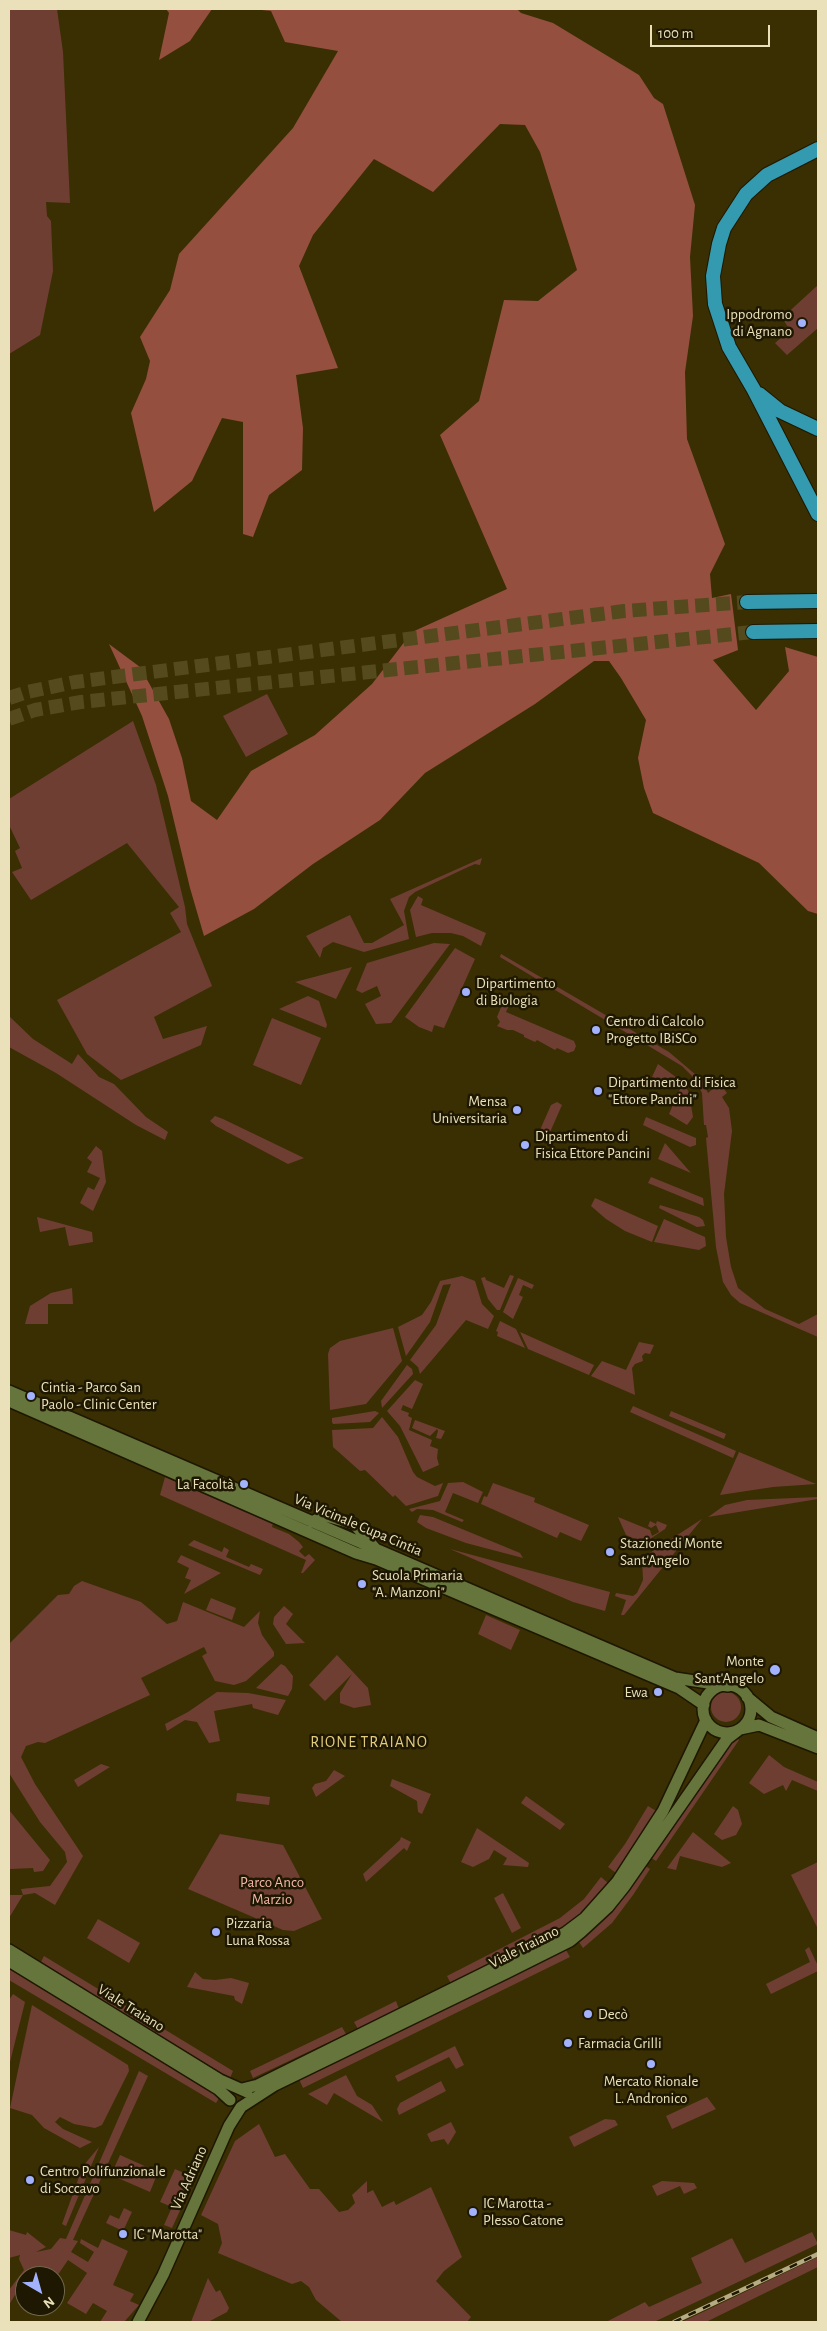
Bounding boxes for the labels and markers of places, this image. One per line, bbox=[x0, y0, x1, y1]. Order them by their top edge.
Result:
place label: Ippodromo di Agnano bbox=[726, 305, 792, 340]
marker: Ippodromo di Agnano bbox=[796, 317, 808, 329]
place label: Dipartimento di Biologia bbox=[476, 974, 556, 1009]
marker: Dipartimento di Biologia bbox=[460, 986, 472, 998]
place label: Centro di Calcolo Progetto IBiSCo bbox=[606, 1012, 704, 1047]
marker: Centro di Calcolo Progetto IBiSCo bbox=[590, 1024, 602, 1036]
place label: Dipartimento di Fisica "Ettore Pancini" bbox=[608, 1073, 736, 1108]
marker: Dipartimento di Fisica "Ettore Pancini" bbox=[592, 1085, 604, 1097]
place label: Mensa Universitaria bbox=[433, 1092, 507, 1127]
marker: Mensa Universitaria bbox=[511, 1104, 523, 1116]
place label: Dipartimento di Fisica Ettore Pancini bbox=[535, 1127, 650, 1162]
marker: Dipartimento di Fisica Ettore Pancini bbox=[519, 1139, 531, 1151]
place label: Cintia - Parco San Paolo - Clinic Center bbox=[41, 1378, 157, 1413]
marker: Cintia - Parco San Paolo - Clinic Center bbox=[25, 1390, 37, 1402]
place label: La Facoltà bbox=[177, 1475, 234, 1493]
marker: La Facoltà bbox=[238, 1478, 250, 1490]
place label: Stazionedi Monte Sant'Angelo bbox=[620, 1534, 722, 1569]
marker: Stazionedi Monte Sant'Angelo bbox=[604, 1546, 616, 1558]
place label: Scuola Primaria "A. Manzoni" bbox=[372, 1566, 463, 1601]
marker: Scuola Primaria "A. Manzoni" bbox=[356, 1578, 368, 1590]
place label: Monte Sant'Angelo bbox=[694, 1652, 764, 1687]
marker: Monte Sant'Angelo bbox=[768, 1663, 782, 1677]
place label: Ewa bbox=[624, 1683, 648, 1701]
marker: Ewa bbox=[652, 1686, 664, 1698]
place label: Pizzaria Luna Rossa bbox=[226, 1914, 290, 1949]
marker: Pizzaria Luna Rossa bbox=[210, 1926, 222, 1938]
place label: Decò bbox=[598, 2005, 628, 2023]
marker: Decò bbox=[582, 2008, 594, 2020]
place label: Farmacia Grilli bbox=[578, 2034, 662, 2052]
marker: Farmacia Grilli bbox=[562, 2037, 574, 2049]
marker: Mercato Rionale L. Andronico bbox=[645, 2058, 657, 2070]
place label: Mercato Rionale L. Andronico bbox=[604, 2072, 698, 2107]
place label: Centro Polifunzionale di Soccavo bbox=[40, 2162, 166, 2197]
marker: Centro Polifunzionale di Soccavo bbox=[24, 2174, 36, 2186]
place label: IC Marotta - Plesso Catone bbox=[483, 2194, 564, 2229]
marker: IC Marotta - Plesso Catone bbox=[467, 2206, 479, 2218]
place label: IC "Marotta" bbox=[133, 2225, 202, 2243]
marker: IC "Marotta" bbox=[117, 2228, 129, 2240]

